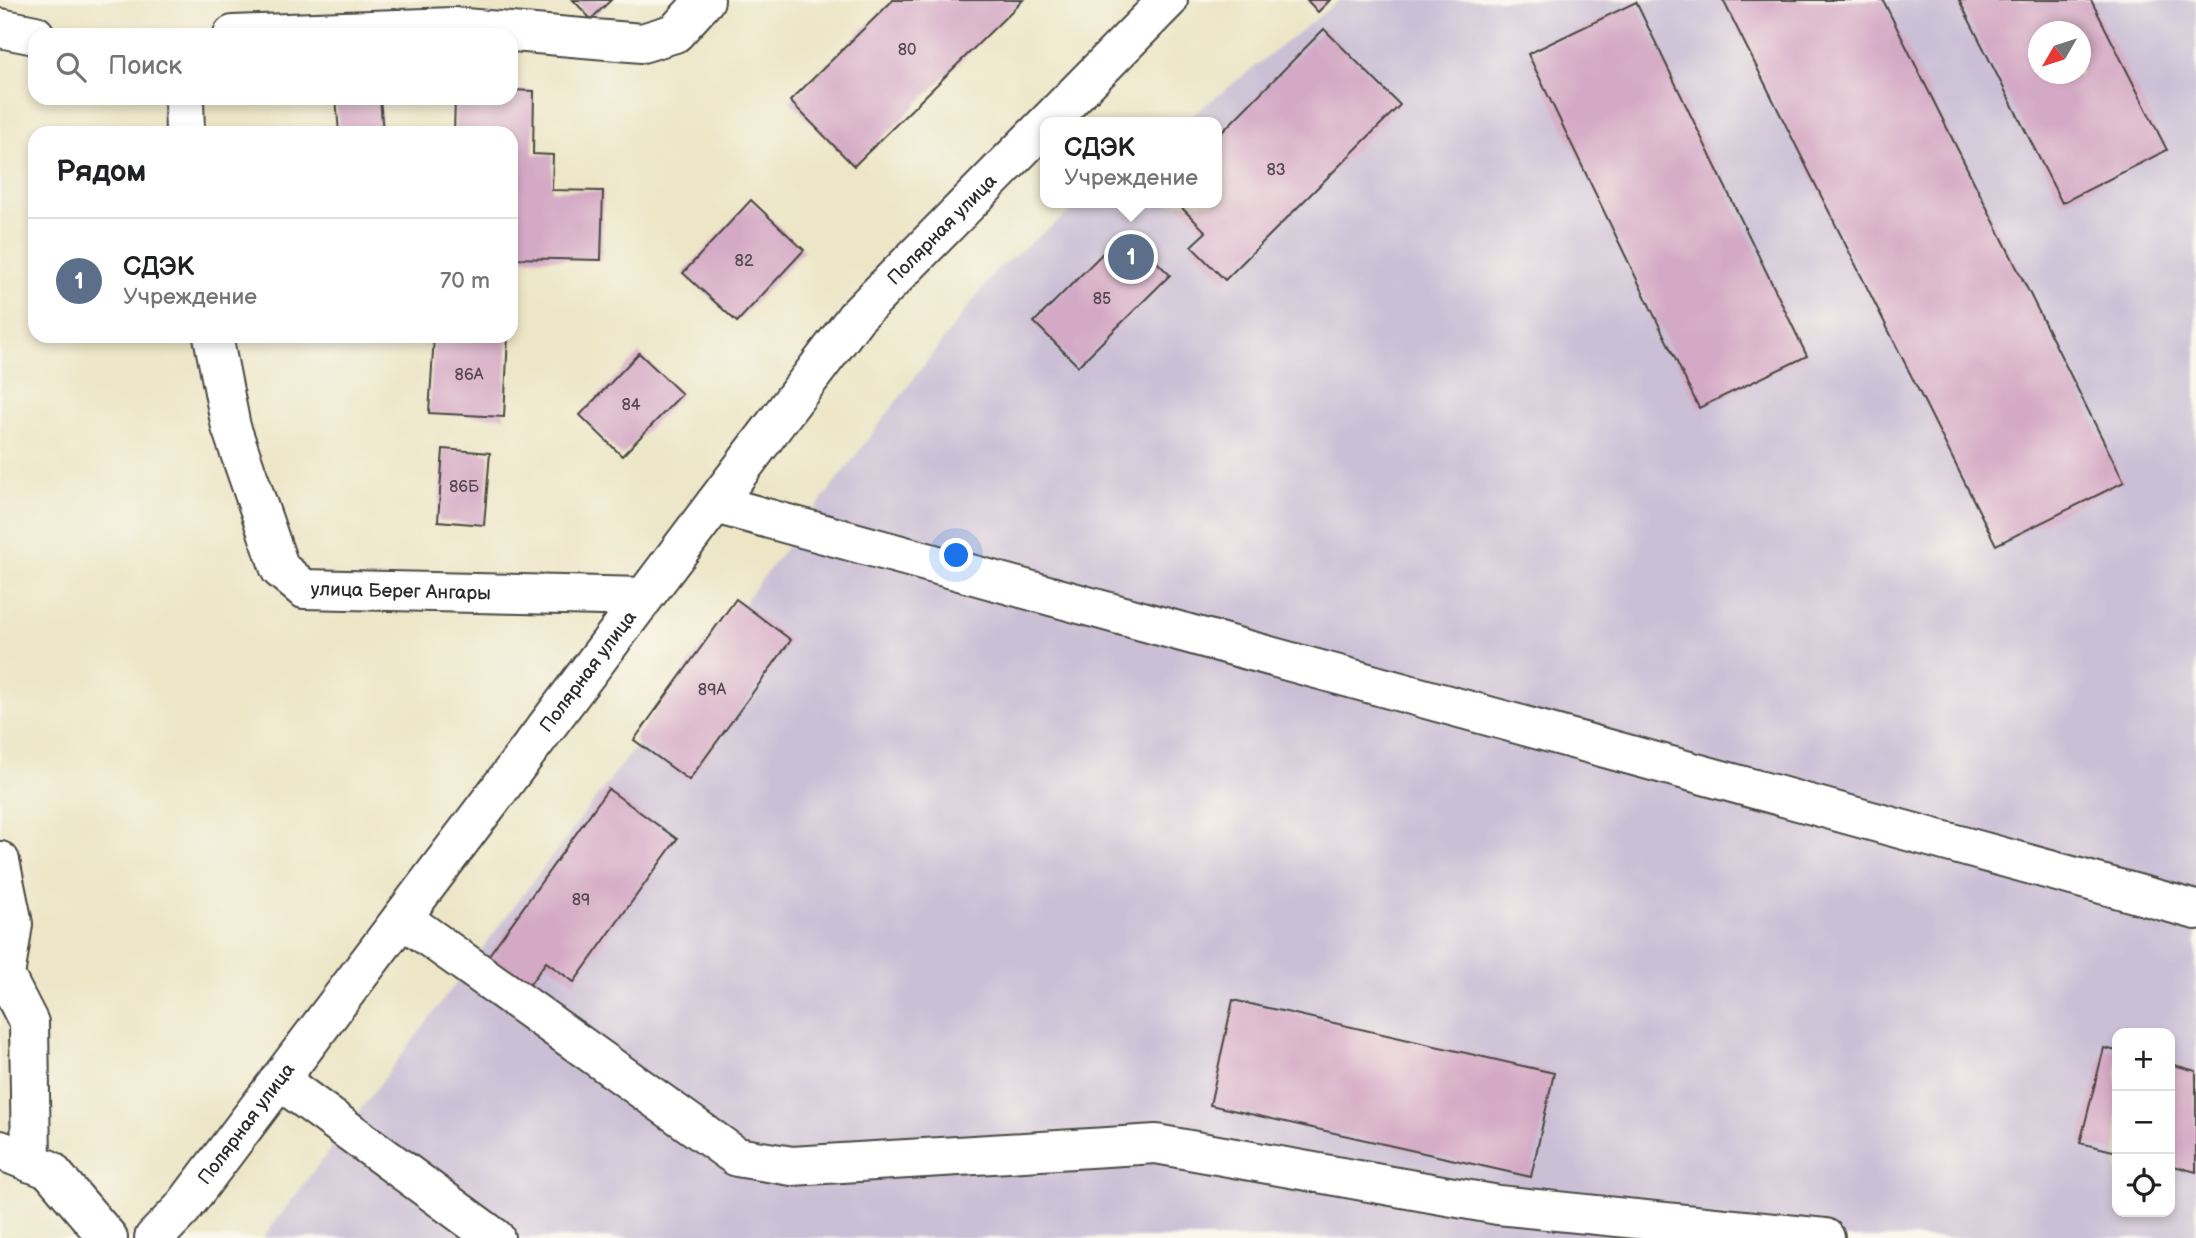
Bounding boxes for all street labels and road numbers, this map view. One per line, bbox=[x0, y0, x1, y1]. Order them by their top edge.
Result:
street label: Полярная улица bbox=[883, 169, 1002, 290]
street label: улица Берег Ангары bbox=[310, 578, 491, 605]
street label: Полярная улица bbox=[535, 606, 641, 737]
street label: Полярная улица bbox=[193, 1059, 300, 1189]

